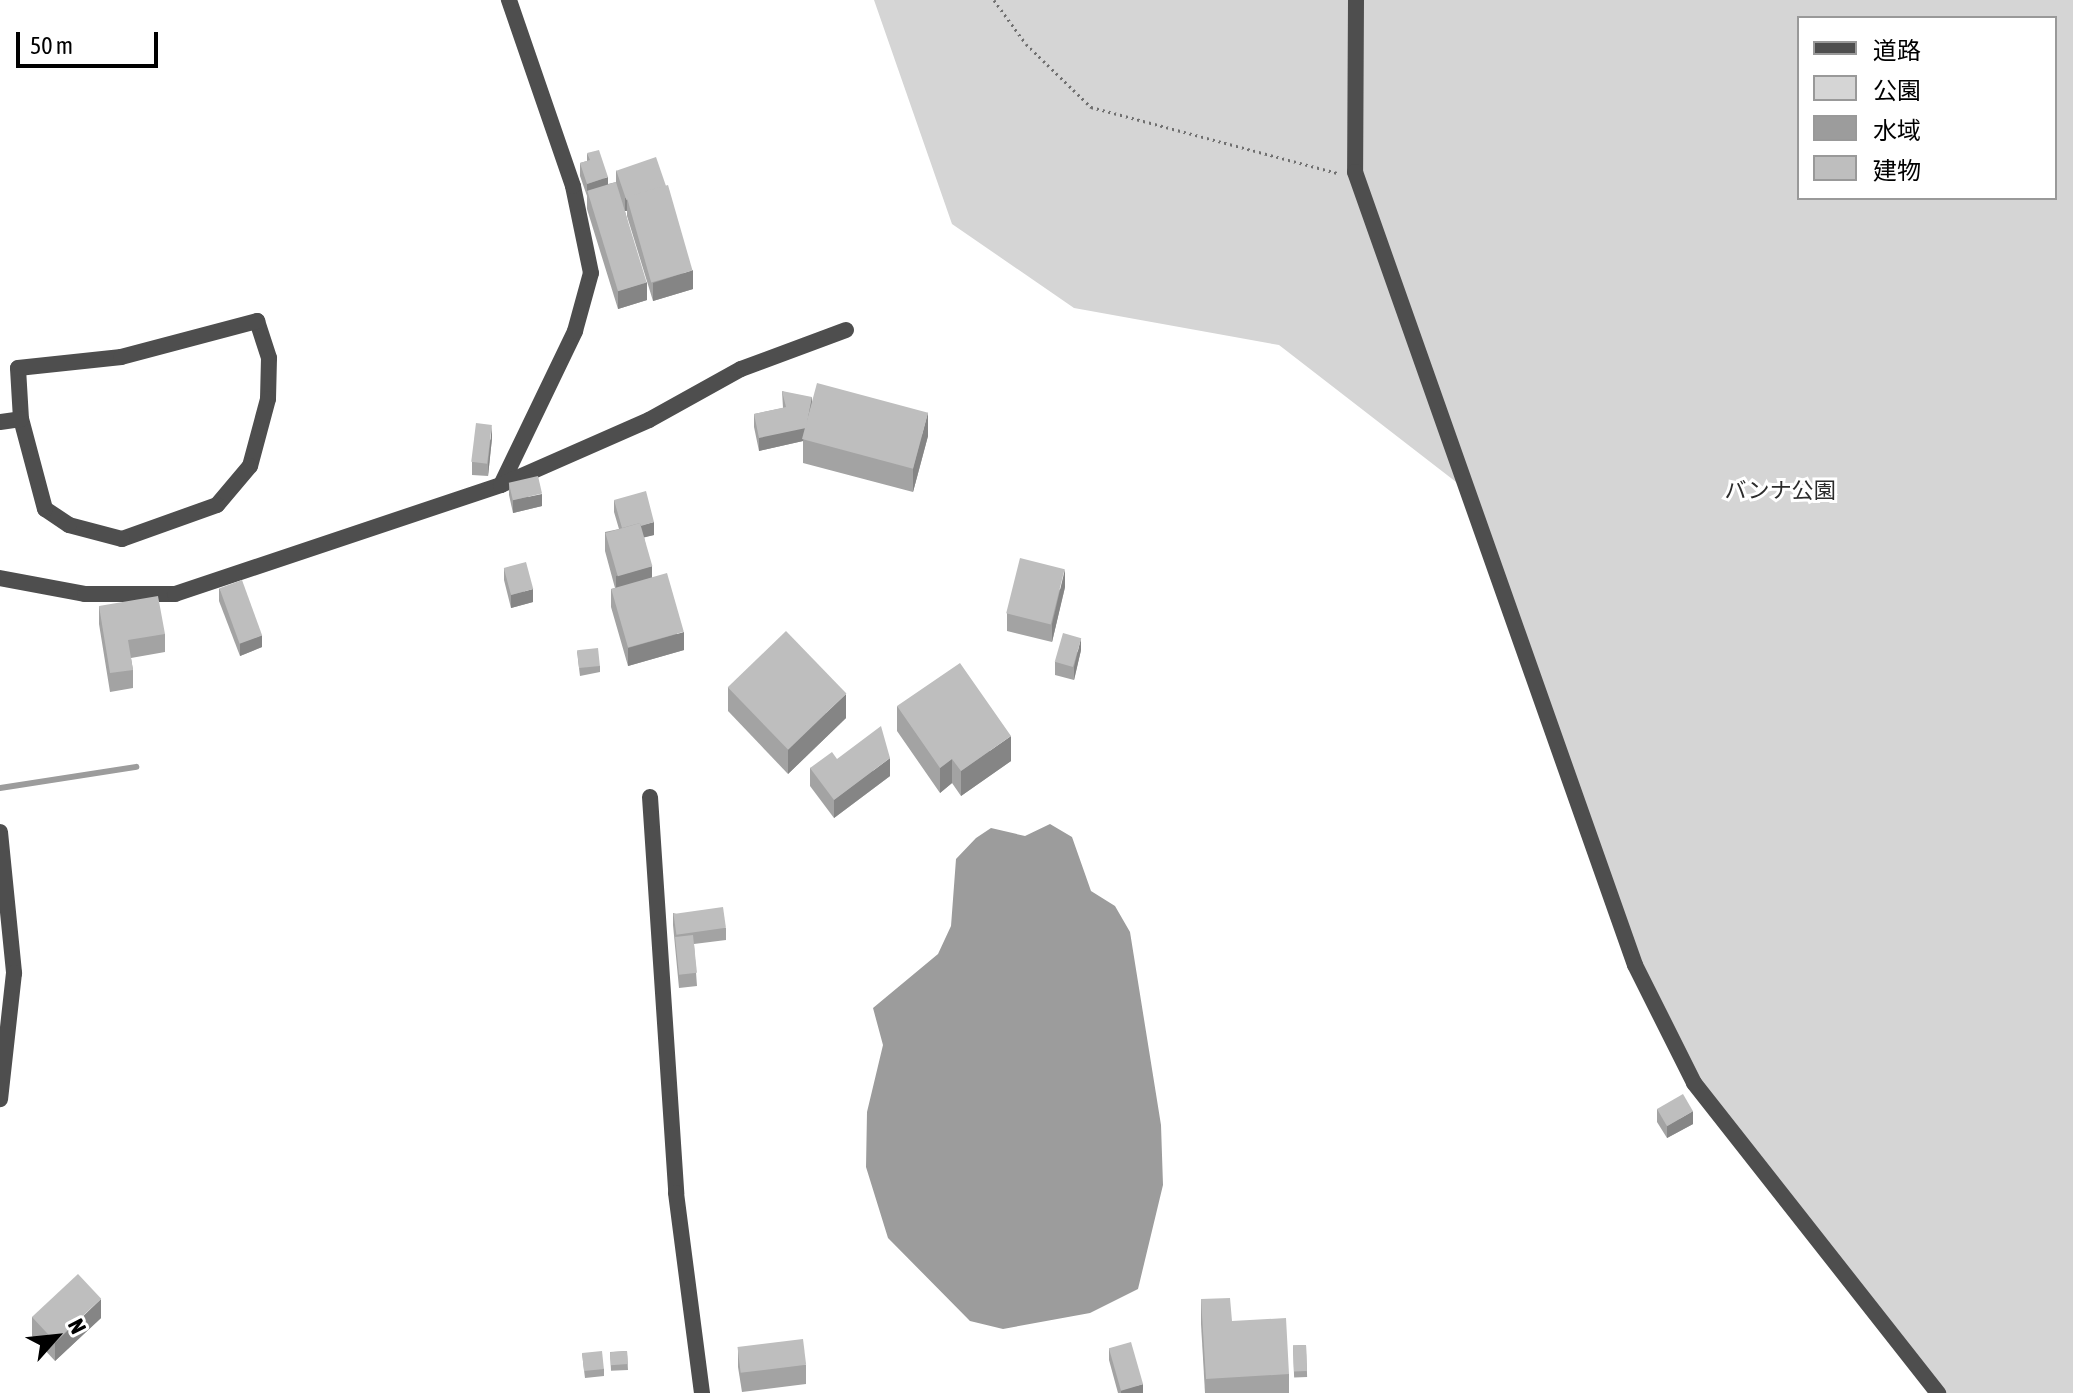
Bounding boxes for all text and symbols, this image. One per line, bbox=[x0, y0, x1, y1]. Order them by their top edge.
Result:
scale bar bbox=[20, 16, 162, 66]
legend bbox=[1797, 16, 2057, 200]
text: 50 m bbox=[30, 32, 73, 59]
text: 道路 bbox=[1873, 37, 1921, 64]
text: 公園 bbox=[1873, 77, 1921, 104]
text: 水域 bbox=[1873, 117, 1921, 144]
text: 建物 bbox=[1873, 157, 1921, 184]
park label: バンナ公園 bbox=[1725, 478, 1835, 504]
north arrow bbox=[16, 1297, 96, 1377]
text: N bbox=[63, 1314, 92, 1338]

